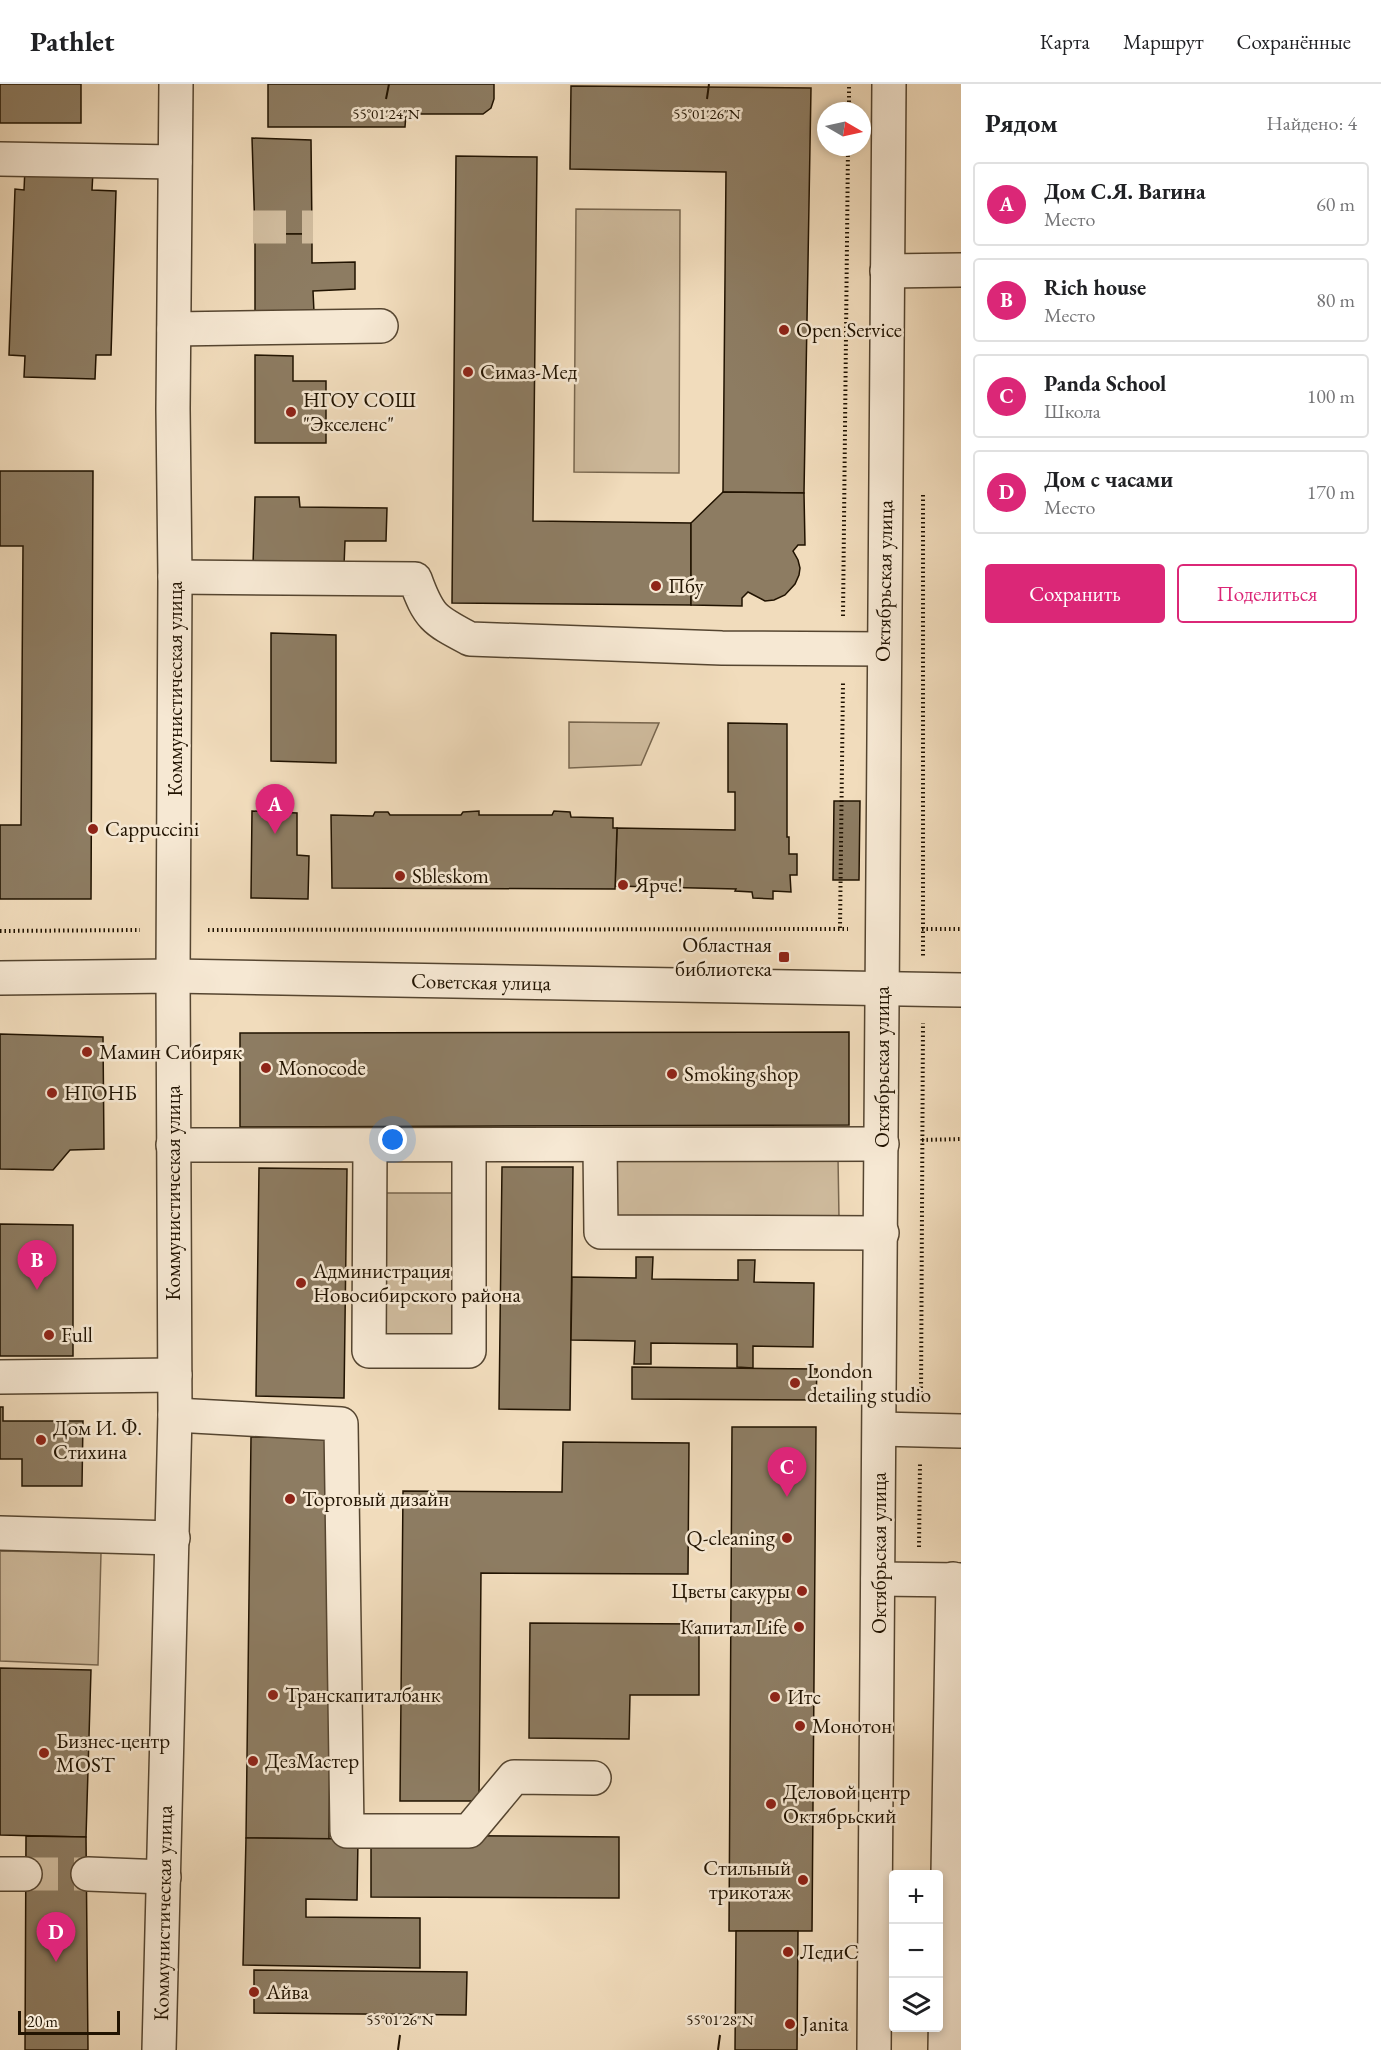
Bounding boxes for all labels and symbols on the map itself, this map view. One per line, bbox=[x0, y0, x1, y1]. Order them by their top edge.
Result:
north arrow bbox=[817, 102, 871, 156]
text: 55°01'24"N bbox=[352, 104, 420, 123]
text: 55°01'26"N bbox=[673, 104, 741, 123]
place label: Open Service bbox=[796, 316, 902, 343]
marker: Open Service bbox=[777, 323, 791, 337]
place label: Симаз-Мед bbox=[480, 358, 578, 385]
marker: Симаз-Мед bbox=[461, 365, 475, 379]
place label: НГОУ СОШ "Экселенс" bbox=[303, 386, 416, 437]
marker: НГОУ СОШ "Экселенс" bbox=[284, 405, 298, 419]
street label: Октябрьская улица bbox=[869, 499, 898, 662]
place label: Пбу bbox=[668, 572, 704, 599]
marker: Пбу bbox=[649, 579, 663, 593]
street label: Коммунистическая улица bbox=[161, 581, 188, 797]
pin: A bbox=[256, 784, 294, 834]
place label: Cappuccini bbox=[105, 815, 199, 842]
marker: Cappuccini bbox=[86, 822, 100, 836]
place label: Sbleskom bbox=[412, 862, 489, 889]
marker: Sbleskom bbox=[393, 869, 407, 883]
place label: Ярче! bbox=[634, 871, 683, 898]
marker: Ярче! bbox=[616, 878, 630, 892]
place label: Областная библиотека bbox=[675, 931, 773, 982]
marker: Областная библиотека bbox=[777, 950, 791, 964]
street label: Советская улица bbox=[411, 967, 552, 996]
street label: Октябрьская улица bbox=[868, 985, 895, 1148]
place label: Мамин Сибиряк bbox=[99, 1038, 242, 1065]
marker: Мамин Сибиряк bbox=[80, 1045, 94, 1059]
place label: Monocode bbox=[278, 1054, 366, 1081]
place label: Smoking shop bbox=[684, 1060, 799, 1087]
marker: Monocode bbox=[259, 1061, 273, 1075]
marker: Smoking shop bbox=[665, 1067, 679, 1081]
place label: НГОНБ bbox=[64, 1079, 137, 1106]
street label: Коммунистическая улица bbox=[159, 1085, 186, 1301]
marker: НГОНБ bbox=[45, 1086, 59, 1100]
your location bbox=[378, 1125, 407, 1154]
pin: B bbox=[18, 1240, 57, 1290]
place label: Администрация Новосибирского района bbox=[312, 1257, 521, 1308]
marker: Администрация Новосибирского района bbox=[294, 1276, 308, 1290]
place label: Full bbox=[61, 1321, 93, 1348]
marker: Full bbox=[42, 1328, 56, 1342]
place label: London detailing studio bbox=[807, 1357, 931, 1408]
marker: London detailing studio bbox=[788, 1376, 802, 1390]
place label: Дом И. Ф. Стихина bbox=[53, 1414, 142, 1465]
marker: Дом И. Ф. Стихина bbox=[34, 1433, 48, 1447]
pin: C bbox=[768, 1448, 806, 1497]
street label: Октябрьская улица bbox=[865, 1471, 892, 1634]
place label: Торговый дизайн bbox=[302, 1485, 449, 1512]
marker: Торговый дизайн bbox=[283, 1492, 297, 1506]
place label: Q-cleaning bbox=[687, 1524, 776, 1552]
marker: Q-cleaning bbox=[780, 1531, 794, 1545]
place label: Цветы сакуры bbox=[671, 1577, 790, 1604]
marker: Цветы сакуры bbox=[795, 1584, 809, 1598]
place label: Капитал Life bbox=[680, 1613, 787, 1640]
marker: Капитал Life bbox=[792, 1620, 806, 1634]
place label: Транскапиталбанк bbox=[285, 1681, 441, 1708]
place label: Итс bbox=[787, 1683, 821, 1710]
marker: Транскапиталбанк bbox=[266, 1688, 280, 1702]
marker: Итс bbox=[768, 1690, 782, 1704]
place label: Монотон bbox=[812, 1712, 892, 1739]
marker: Монотон bbox=[793, 1719, 807, 1733]
place label: Бизнес-центр MOST bbox=[56, 1727, 170, 1778]
marker: Бизнес-центр MOST bbox=[37, 1746, 51, 1760]
place label: ДезМастер bbox=[265, 1747, 359, 1774]
marker: ДезМастер bbox=[246, 1754, 260, 1768]
place label: Деловой центр Октябрьский bbox=[783, 1778, 911, 1829]
marker: Деловой центр Октябрьский bbox=[764, 1797, 778, 1811]
street label: Коммунистическая улица bbox=[147, 1804, 178, 2021]
place label: Стильный трикотаж bbox=[703, 1854, 791, 1905]
marker: Стильный трикотаж bbox=[796, 1873, 810, 1887]
pin: D bbox=[36, 1912, 76, 1962]
place label: ЛедиС bbox=[800, 1938, 859, 1965]
marker: ЛедиС bbox=[781, 1945, 795, 1959]
place label: Айва bbox=[265, 1978, 310, 2005]
marker: Айва bbox=[247, 1985, 261, 1999]
scale bar bbox=[18, 2008, 120, 2036]
text: 55°01'26"N bbox=[366, 2010, 434, 2029]
text: 55°01'28"N bbox=[686, 2010, 754, 2029]
place label: Janita bbox=[800, 2010, 849, 2037]
marker: Janita bbox=[783, 2017, 797, 2031]

